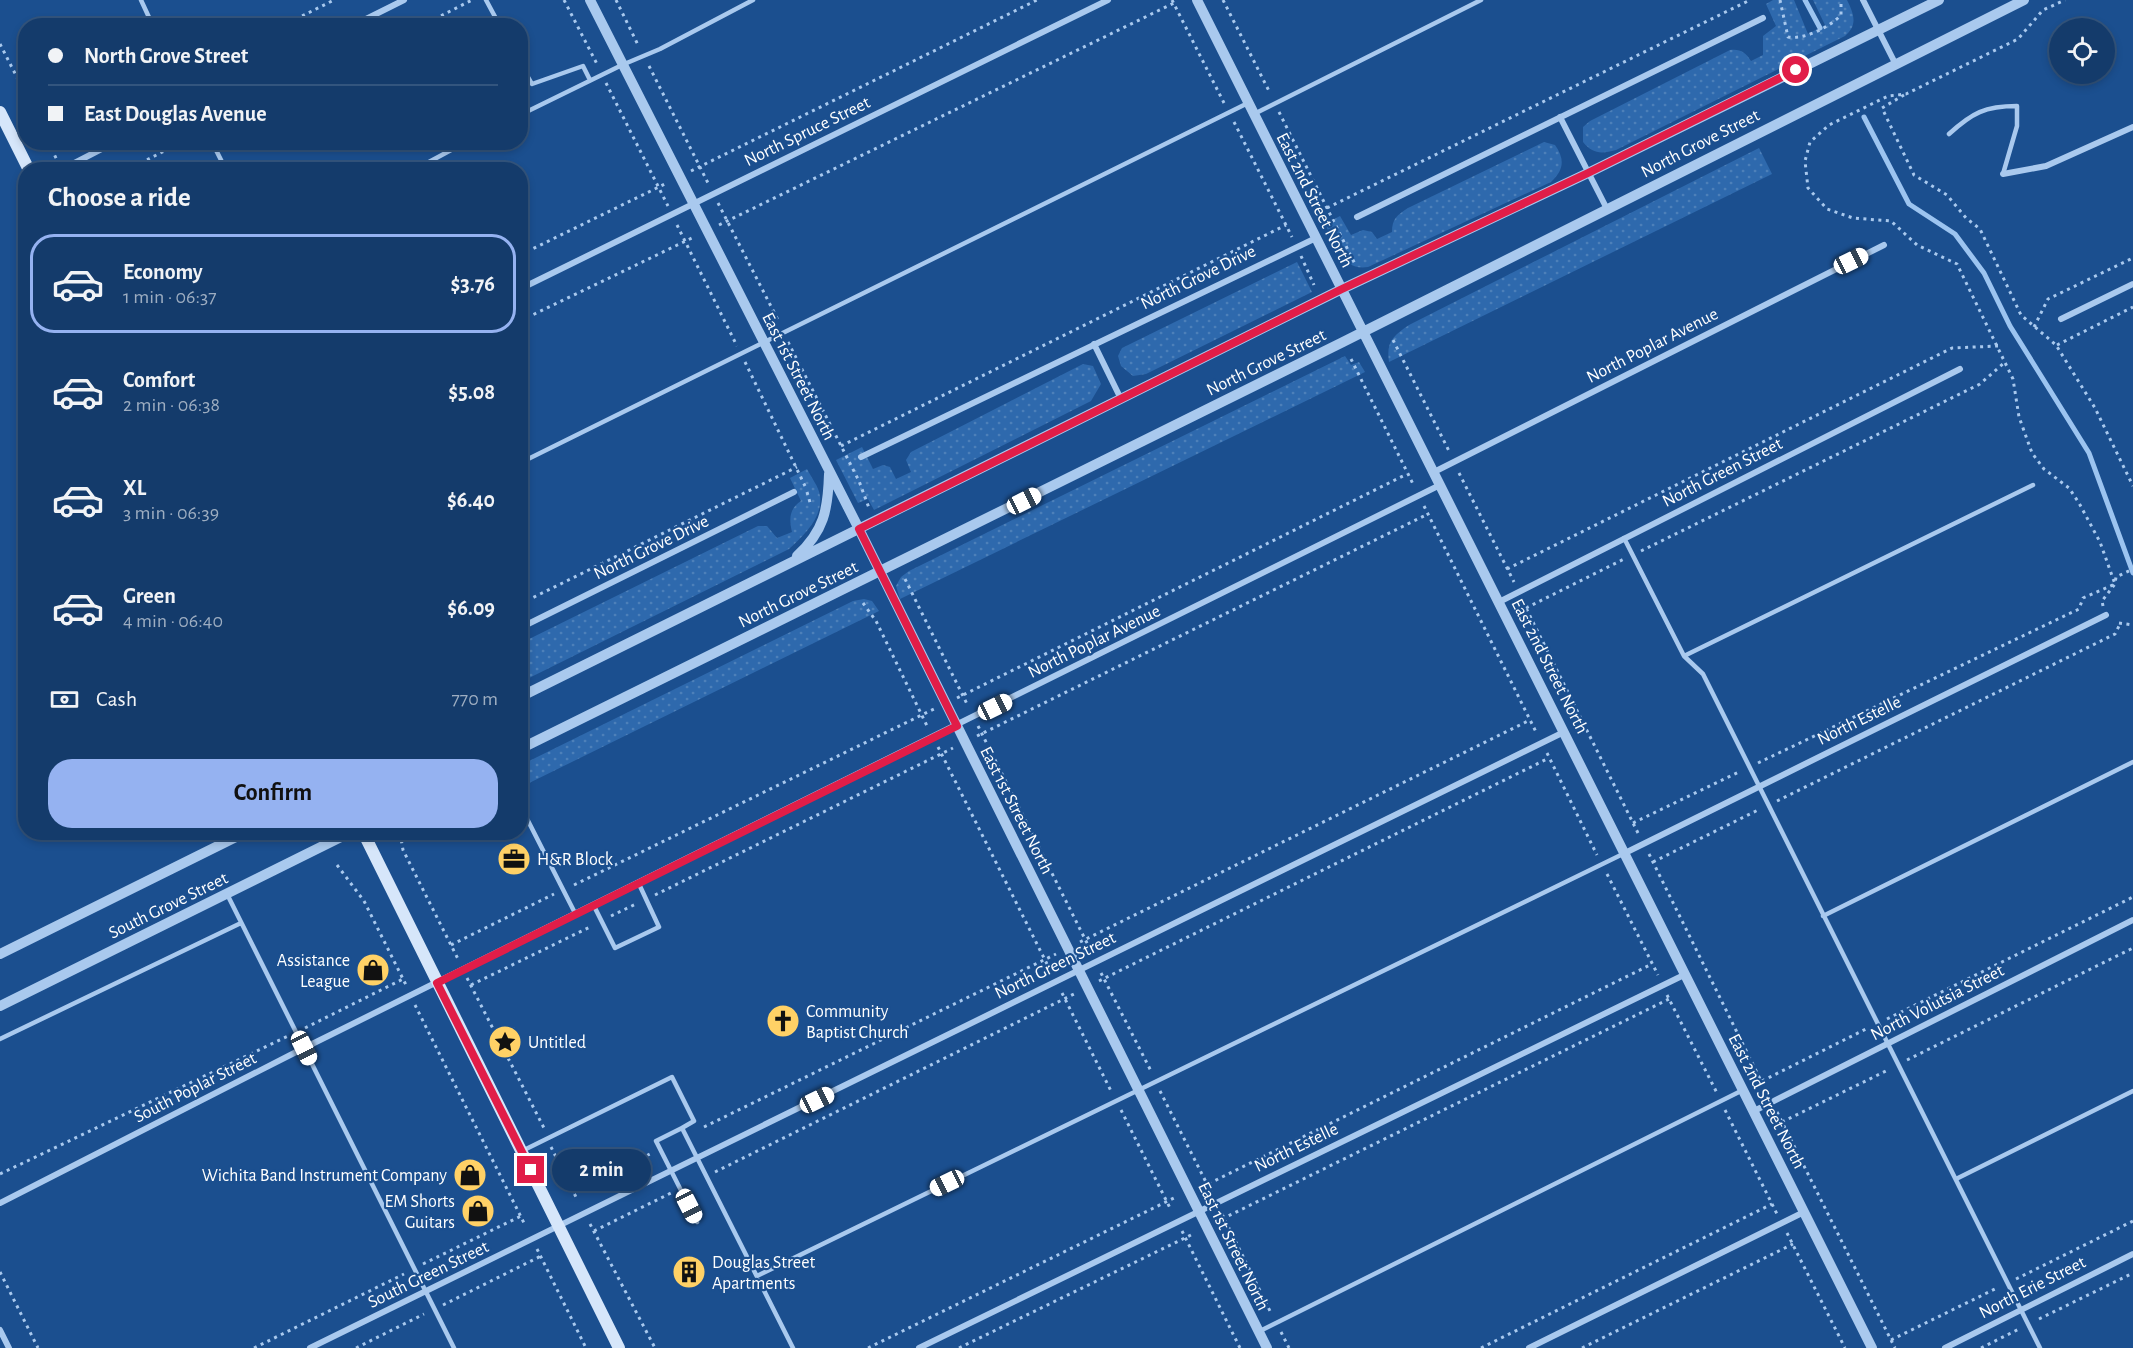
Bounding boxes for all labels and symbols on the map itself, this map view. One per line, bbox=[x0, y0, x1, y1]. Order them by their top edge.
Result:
route start bbox=[1782, 56, 1809, 83]
street label: North Spruce Street bbox=[742, 94, 873, 170]
street label: North Grove Street bbox=[1638, 106, 1763, 181]
street label: East 2nd Street North bbox=[1272, 130, 1356, 271]
street label: North Grove Drive bbox=[1138, 242, 1259, 313]
car bbox=[1831, 245, 1871, 277]
street label: North Poplar Avenue bbox=[1584, 305, 1721, 387]
street label: East 1st Street North bbox=[758, 310, 838, 443]
street label: North Grove Street bbox=[1204, 326, 1329, 400]
street label: North Green Street bbox=[1660, 435, 1786, 511]
car bbox=[1004, 485, 1044, 517]
street label: North Grove Drive bbox=[591, 512, 712, 583]
street label: North Grove Street bbox=[736, 558, 861, 632]
street label: East 2nd Street North bbox=[1507, 596, 1591, 737]
street label: North Poplar Avenue bbox=[1025, 602, 1164, 682]
car bbox=[975, 691, 1015, 723]
street label: North Estelle bbox=[1815, 693, 1904, 749]
street label: East 1st Street North bbox=[976, 744, 1056, 877]
office icon: H&R Block bbox=[496, 841, 532, 877]
place label: H&R Block bbox=[537, 851, 614, 869]
street label: South Grove Street bbox=[106, 869, 231, 942]
street label: North Green Street bbox=[992, 929, 1119, 1003]
place label: Assistance League bbox=[277, 952, 350, 991]
shop icon: Assistance League bbox=[355, 952, 391, 988]
street label: North Volutsia Street bbox=[1868, 961, 2007, 1044]
church icon: Community Baptist Church bbox=[765, 1003, 801, 1039]
place label: Community Baptist Church bbox=[806, 1003, 908, 1042]
place icon: Untitled bbox=[487, 1024, 523, 1060]
car bbox=[288, 1028, 320, 1068]
street label: East 2nd Street North bbox=[1724, 1031, 1808, 1172]
place label: Untitled bbox=[528, 1034, 586, 1052]
street label: South Poplar Street bbox=[131, 1049, 260, 1126]
car bbox=[797, 1084, 837, 1116]
street label: North Estelle bbox=[1252, 1120, 1341, 1176]
callout: 2 min bbox=[552, 1149, 651, 1191]
route end bbox=[517, 1156, 544, 1183]
shop icon: Wichita Band Instrument Company bbox=[452, 1157, 488, 1193]
place label: Wichita Band Instrument Company bbox=[202, 1167, 447, 1185]
car bbox=[927, 1167, 967, 1199]
street label: East 1st Street North bbox=[1194, 1179, 1272, 1313]
car bbox=[673, 1186, 705, 1226]
place label: EM Shorts Guitars bbox=[385, 1193, 455, 1232]
shop icon: EM Shorts Guitars bbox=[460, 1193, 496, 1229]
street label: South Green Street bbox=[365, 1238, 492, 1312]
street label: North Erie Street bbox=[1976, 1253, 2089, 1322]
building icon: Douglas Street Apartments bbox=[671, 1254, 707, 1290]
place label: Douglas Street Apartments bbox=[712, 1254, 815, 1293]

